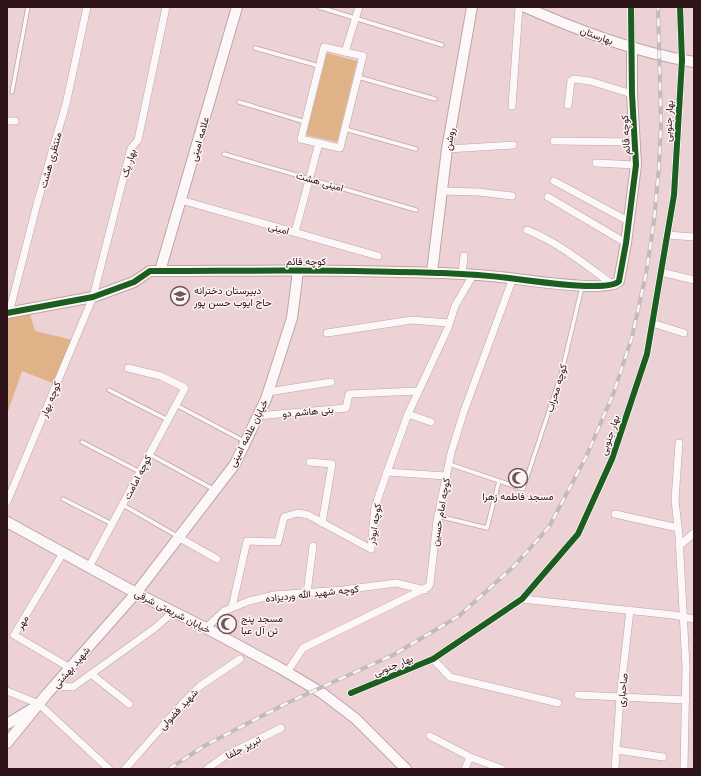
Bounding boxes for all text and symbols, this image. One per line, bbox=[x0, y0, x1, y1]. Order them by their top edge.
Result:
street label: بهارستان bbox=[578, 23, 615, 47]
street label: بهار جنوبی bbox=[661, 100, 676, 142]
street label: کوچه قائم bbox=[618, 114, 634, 155]
street label: علامه امینی bbox=[187, 115, 212, 163]
street label: روشن bbox=[441, 127, 458, 151]
street label: منتظری هشت bbox=[36, 131, 65, 190]
street label: بهار یک bbox=[118, 147, 139, 179]
street label: امینی هشت bbox=[295, 169, 345, 194]
street label: امینی bbox=[267, 219, 291, 238]
street label: کوچه قائم bbox=[286, 255, 327, 269]
place label: دبیرستان دخترانه حاج ایوب حسن پور bbox=[193, 284, 272, 310]
school or university icon: دبیرستان دخترانه حاج ایوب حسن پور bbox=[169, 285, 191, 307]
street label: کوچه محراب bbox=[543, 362, 571, 414]
street label: کوچه بهار bbox=[37, 379, 65, 420]
street label: خیابان علامه امینی bbox=[226, 397, 271, 469]
street label: بنی هاشم دو bbox=[282, 403, 334, 420]
street label: بهار جنوبی bbox=[597, 413, 622, 457]
street label: کوچه امامت bbox=[120, 452, 156, 502]
mosque icon: مسجد فاطمه زهرا bbox=[507, 467, 529, 489]
street label: کوچه امام حسین bbox=[428, 476, 454, 547]
place label: مسجد فاطمه زهرا bbox=[482, 490, 554, 503]
street label: کوچه ابوذر bbox=[365, 502, 385, 547]
street label: کوچه شهید الله وردیزاده bbox=[265, 582, 360, 606]
street label: خیابان شریعتی شرقی bbox=[132, 587, 213, 636]
place label: مسجد پنج تن آل عبا bbox=[241, 612, 283, 637]
street label: مهر bbox=[13, 613, 32, 633]
mosque icon: مسجد پنج تن آل عبا bbox=[216, 613, 238, 635]
street label: شهید بهشتی bbox=[50, 644, 93, 691]
street label: بهار جنوبی bbox=[371, 652, 415, 679]
street label: صاحباری bbox=[614, 672, 631, 708]
street label: شهید فضولی bbox=[156, 686, 201, 733]
street label: تبریز جلفا bbox=[223, 733, 263, 762]

